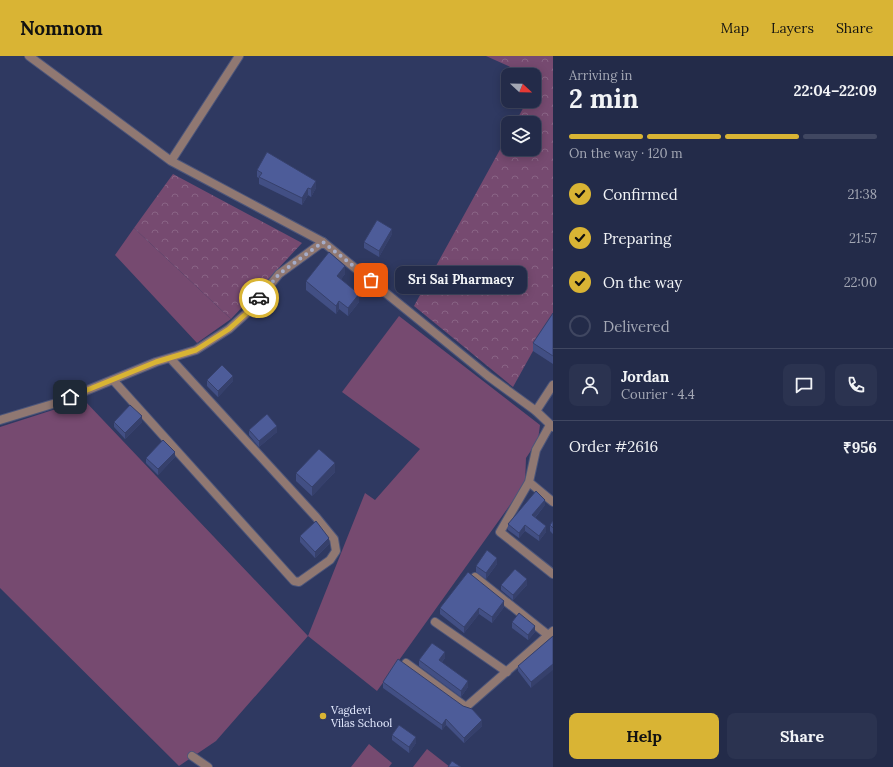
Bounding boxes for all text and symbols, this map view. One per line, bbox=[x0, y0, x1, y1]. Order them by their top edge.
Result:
text: Nomnom bbox=[20, 16, 103, 40]
text: Map bbox=[721, 19, 749, 37]
text: Layers bbox=[771, 19, 814, 37]
text: Share bbox=[836, 19, 873, 37]
text: Arriving in bbox=[569, 67, 632, 84]
north arrow bbox=[501, 68, 541, 108]
map controls bbox=[501, 68, 541, 156]
text: 22:04–22:09 bbox=[794, 81, 877, 100]
text: 2 min bbox=[569, 82, 639, 115]
button: layers bbox=[501, 116, 541, 156]
text: On the way · 120 m bbox=[569, 145, 683, 162]
icon: check bbox=[569, 183, 591, 205]
text: Confirmed bbox=[603, 185, 678, 204]
text: 21:38 bbox=[847, 186, 877, 203]
icon: check bbox=[569, 227, 591, 249]
text: Preparing bbox=[603, 229, 671, 248]
text: 21:57 bbox=[849, 230, 877, 247]
pin bbox=[354, 263, 388, 297]
callout: Sri Sai Pharmacy bbox=[395, 266, 527, 294]
icon: bag bbox=[360, 269, 382, 291]
text: Sri Sai Pharmacy bbox=[408, 271, 514, 288]
icon: check bbox=[569, 271, 591, 293]
text: On the way bbox=[603, 273, 682, 292]
text: 22:00 bbox=[844, 274, 877, 291]
courier bbox=[239, 278, 279, 318]
icon: car bbox=[248, 287, 270, 309]
text: Delivered bbox=[603, 317, 670, 336]
button: person bbox=[569, 364, 611, 406]
button: chat bbox=[783, 364, 825, 406]
button: phone bbox=[835, 364, 877, 406]
text: Jordan bbox=[621, 367, 669, 386]
pin bbox=[53, 380, 87, 414]
icon: home bbox=[59, 386, 81, 408]
text: Courier · 4.4 bbox=[621, 386, 695, 403]
text: Order #2616 bbox=[569, 437, 658, 456]
text: ₹956 bbox=[843, 438, 877, 457]
place label: Vagdevi Vilas School bbox=[330, 703, 392, 730]
marker: Vagdevi Vilas School bbox=[318, 711, 328, 721]
button: Help bbox=[569, 713, 719, 759]
button: Share bbox=[727, 713, 877, 759]

